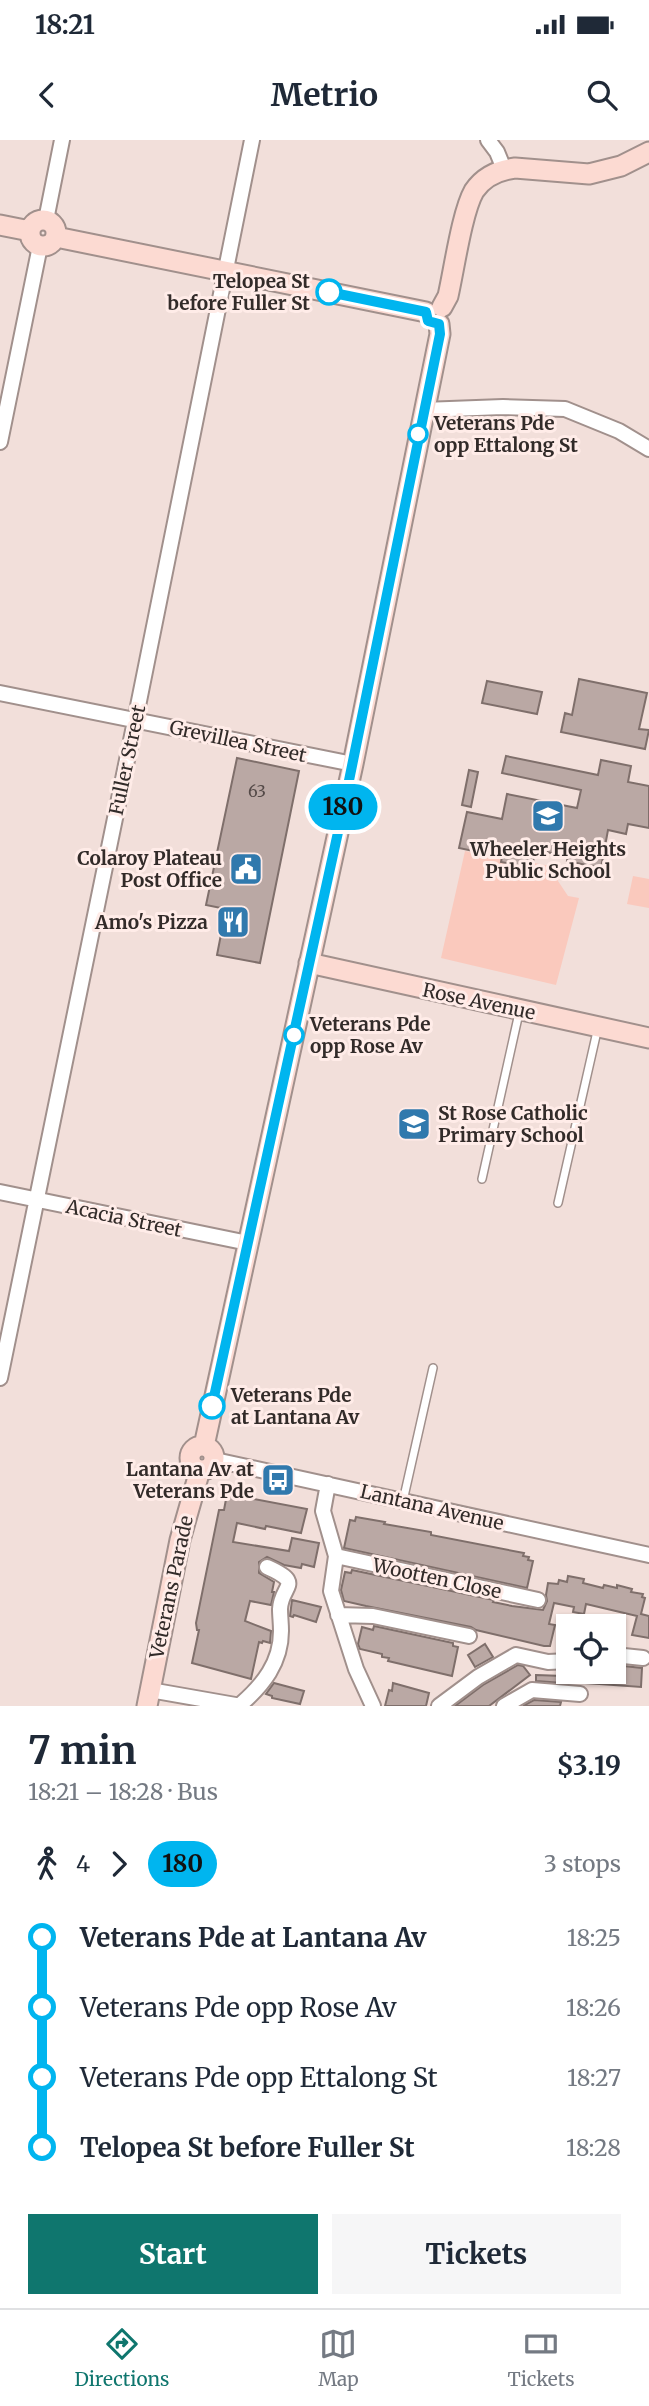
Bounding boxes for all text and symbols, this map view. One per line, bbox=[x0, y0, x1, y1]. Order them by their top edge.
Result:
text: 18:21 bbox=[35, 8, 95, 41]
text: Metrio bbox=[271, 75, 378, 115]
icon: back bbox=[28, 76, 66, 114]
icon: search bbox=[583, 76, 621, 114]
place label: Telopea St before Fuller St bbox=[167, 269, 310, 315]
marker: Telopea St before Fuller St bbox=[316, 279, 342, 305]
place label: Veterans Pde opp Ettalong St bbox=[433, 411, 578, 457]
marker: Veterans Pde opp Ettalong St bbox=[408, 424, 428, 444]
street label: Fuller Street bbox=[104, 702, 151, 817]
street label: Grevillea Street bbox=[167, 715, 309, 767]
house number: 63 bbox=[248, 781, 266, 801]
line badge: 180 bbox=[303, 784, 383, 830]
text: 180 bbox=[322, 791, 364, 822]
school or university icon: Wheeler Heights Public School bbox=[529, 797, 567, 835]
place label: Wheeler Heights Public School bbox=[469, 837, 626, 883]
place label: Colaroy Plateau Post Office bbox=[77, 846, 222, 892]
public building icon: Colaroy Plateau Post Office bbox=[227, 850, 265, 888]
restaurant icon: Amo's Pizza bbox=[214, 903, 252, 941]
place label: Amo's Pizza bbox=[94, 910, 208, 934]
street label: Rose Avenue bbox=[420, 977, 538, 1025]
place label: Veterans Pde opp Rose Av bbox=[309, 1012, 430, 1058]
marker: Veterans Pde opp Rose Av bbox=[284, 1025, 304, 1045]
place label: St Rose Catholic Primary School bbox=[438, 1101, 588, 1147]
school or university icon: St Rose Catholic Primary School bbox=[395, 1105, 433, 1143]
street label: Acacia Street bbox=[63, 1194, 185, 1242]
place label: Veterans Pde at Lantana Av bbox=[230, 1383, 360, 1429]
marker: Veterans Pde at Lantana Av bbox=[199, 1393, 225, 1419]
place label: Lantana Av at Veterans Pde bbox=[126, 1457, 254, 1503]
bus stop icon: Lantana Av at Veterans Pde bbox=[259, 1461, 297, 1499]
street label: Lantana Avenue bbox=[358, 1479, 506, 1535]
street label: Veterans Parade bbox=[144, 1513, 198, 1662]
street label: Wootten Close bbox=[369, 1552, 504, 1603]
map controls bbox=[556, 1614, 626, 1684]
button: locate bbox=[556, 1614, 626, 1684]
text: 7 min bbox=[28, 1727, 137, 1774]
text: $3.19 bbox=[556, 1749, 621, 1782]
text: 18:21 – 18:28 · Bus bbox=[28, 1777, 218, 1806]
icon: walk bbox=[28, 1845, 66, 1883]
icon: forward bbox=[100, 1845, 138, 1883]
text: 180 bbox=[162, 1848, 203, 1879]
text: 4 bbox=[76, 1849, 90, 1878]
text: 3 stops bbox=[544, 1849, 621, 1878]
text: Veterans Pde at Lantana Av bbox=[80, 1921, 427, 1954]
text: 18:25 bbox=[567, 1923, 621, 1952]
text: Veterans Pde opp Rose Av bbox=[80, 1991, 396, 2024]
text: 18:26 bbox=[566, 1993, 621, 2022]
text: Veterans Pde opp Ettalong St bbox=[80, 2061, 438, 2094]
text: 18:27 bbox=[567, 2063, 621, 2092]
text: Telopea St before Fuller St bbox=[80, 2131, 415, 2164]
text: 18:28 bbox=[566, 2133, 621, 2162]
button: Start bbox=[28, 2214, 318, 2294]
button: Tickets bbox=[332, 2214, 621, 2294]
tab: Directions bbox=[74, 2325, 169, 2391]
tab: Map bbox=[318, 2325, 359, 2391]
tab: Tickets bbox=[508, 2325, 575, 2391]

